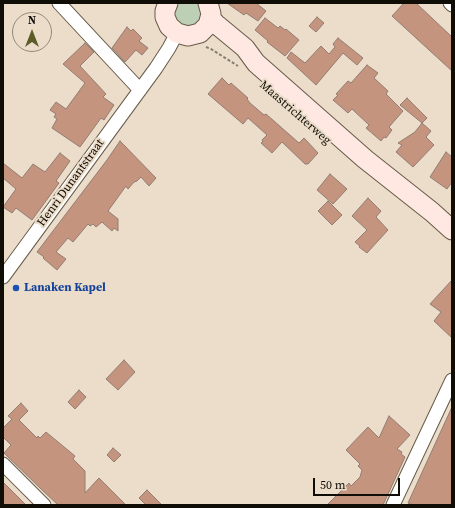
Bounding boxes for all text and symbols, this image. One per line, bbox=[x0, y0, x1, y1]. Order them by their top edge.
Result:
north arrow bbox=[12, 12, 52, 52]
text: N bbox=[28, 13, 36, 28]
street label: Maastrichterweg bbox=[256, 78, 334, 148]
street label: Henri Dunantstraat bbox=[35, 137, 107, 229]
place label: Lanaken Kapel bbox=[24, 281, 106, 295]
marker: Lanaken Kapel bbox=[11, 283, 21, 293]
scale bar bbox=[315, 470, 402, 496]
text: 50 m bbox=[320, 477, 346, 493]

